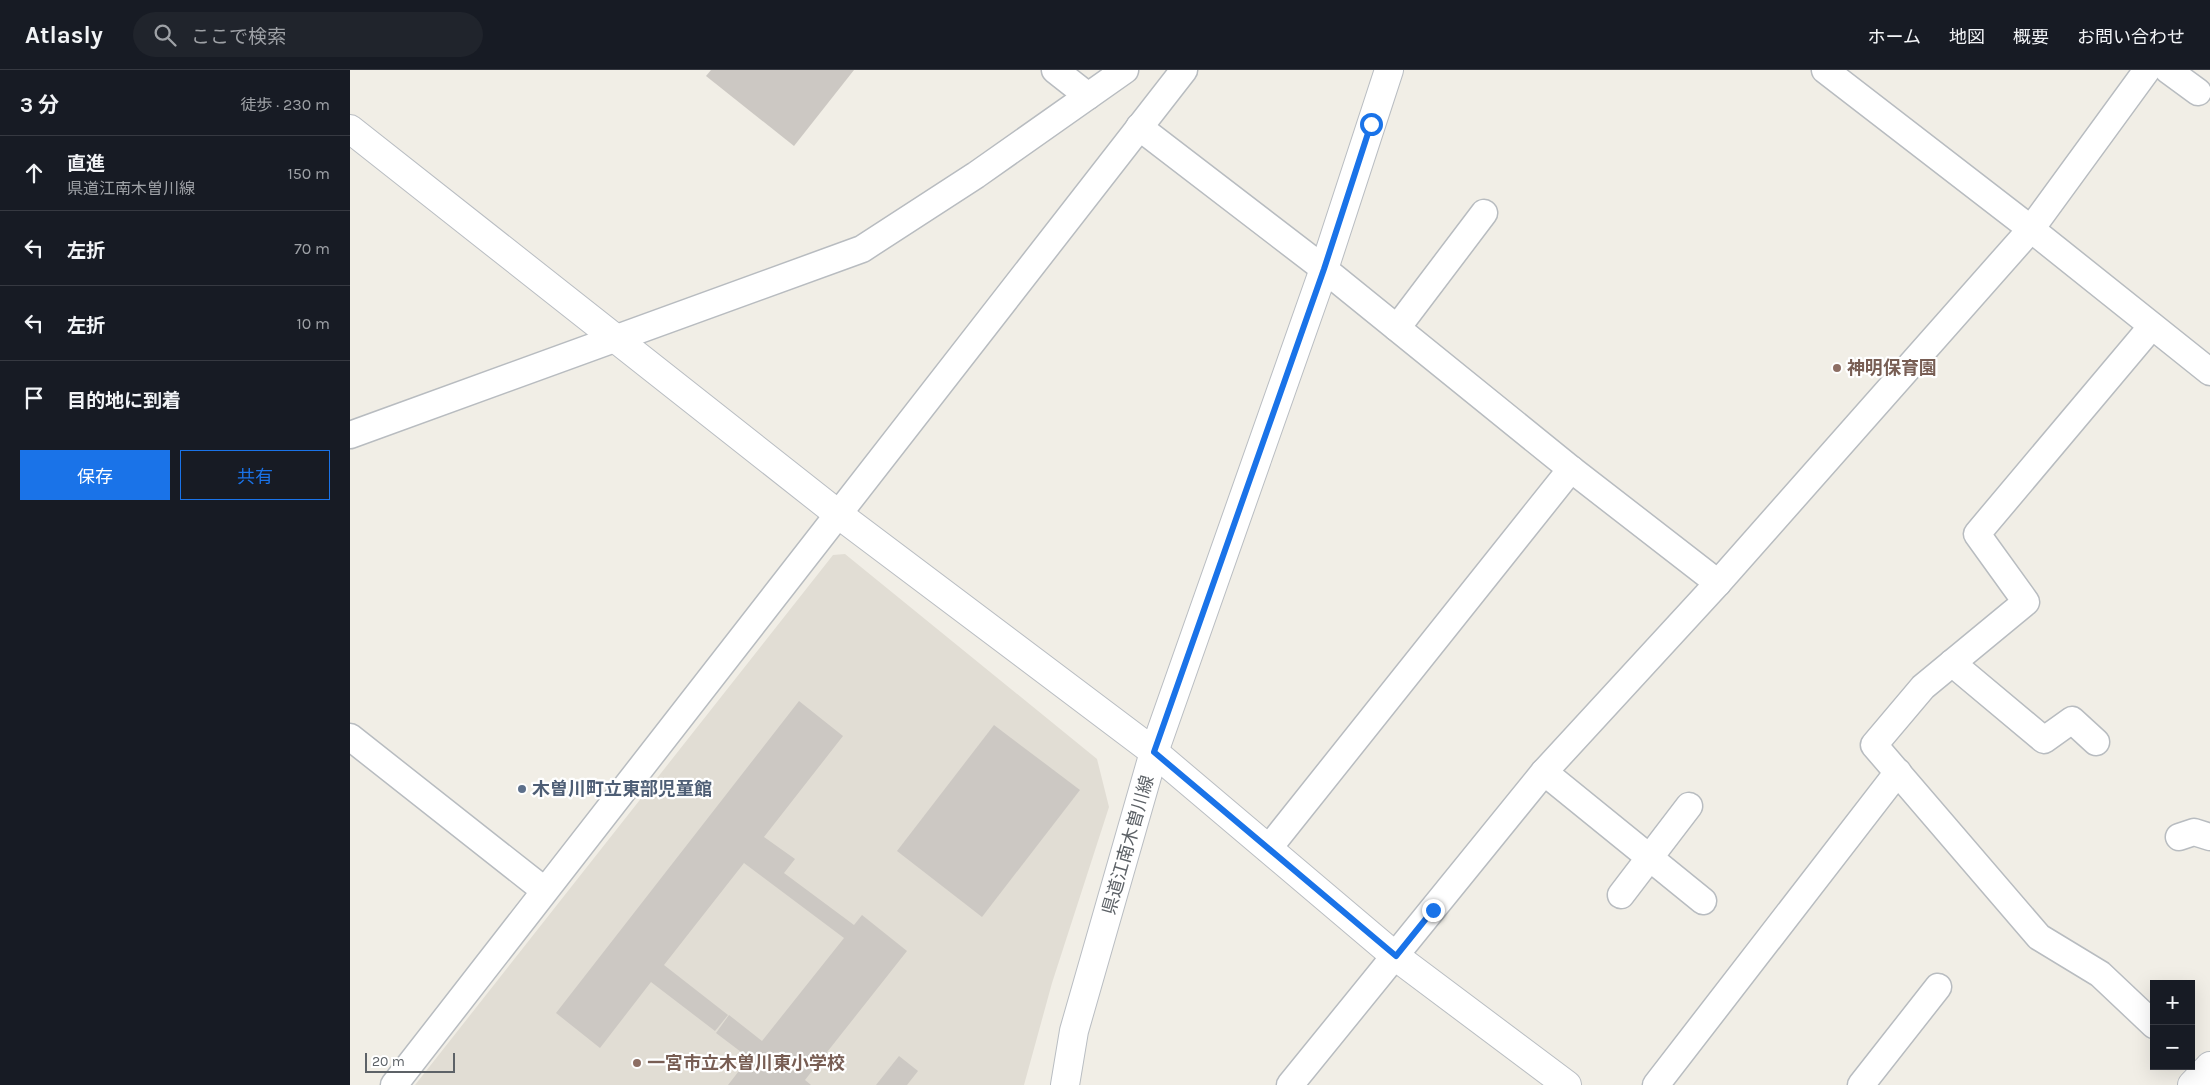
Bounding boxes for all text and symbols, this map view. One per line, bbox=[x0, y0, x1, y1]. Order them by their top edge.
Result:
search box bbox=[133, 12, 483, 57]
text: Atlasly bbox=[25, 21, 103, 49]
icon: search bbox=[151, 21, 179, 49]
text: ここで検索 bbox=[191, 26, 286, 48]
text: ホーム bbox=[1868, 26, 1921, 48]
text: 地図 bbox=[1949, 26, 1985, 48]
text: 概要 bbox=[2013, 26, 2049, 48]
text: お問い合わせ bbox=[2077, 26, 2185, 48]
text: 3 分 bbox=[20, 93, 59, 117]
text: 徒歩 · 230 m bbox=[241, 95, 330, 114]
route start bbox=[1360, 113, 1383, 136]
text: 直進 bbox=[67, 153, 105, 175]
icon: ahead bbox=[20, 159, 48, 187]
text: 150 m bbox=[287, 164, 330, 183]
text: 県道江南木曽川線 bbox=[67, 179, 195, 198]
icon: left bbox=[20, 234, 48, 262]
text: 70 m bbox=[294, 239, 330, 258]
text: 左折 bbox=[67, 240, 105, 262]
icon: left bbox=[20, 309, 48, 337]
text: 10 m bbox=[296, 314, 330, 333]
text: 左折 bbox=[67, 315, 105, 337]
place label: 神明保育園 bbox=[1847, 357, 1937, 379]
marker: 神明保育園 bbox=[1831, 362, 1843, 374]
icon: arrive bbox=[20, 384, 48, 412]
text: 目的地に到着 bbox=[67, 390, 181, 412]
button: 保存 bbox=[20, 450, 170, 500]
button: 共有 bbox=[180, 450, 330, 500]
street label: 県道江南木曽川線 bbox=[1098, 773, 1158, 917]
place label: 木曽川町立東部児童館 bbox=[532, 778, 712, 800]
marker: 木曽川町立東部児童館 bbox=[516, 783, 528, 795]
route end bbox=[1422, 899, 1445, 922]
map controls bbox=[2150, 980, 2195, 1070]
button: + bbox=[2150, 980, 2195, 1025]
button: − bbox=[2150, 1025, 2195, 1070]
scale bar bbox=[365, 1050, 455, 1073]
place label: 一宮市立木曽川東小学校 bbox=[647, 1052, 845, 1074]
text: 20 m bbox=[372, 1053, 405, 1070]
marker: 一宮市立木曽川東小学校 bbox=[631, 1057, 643, 1069]

